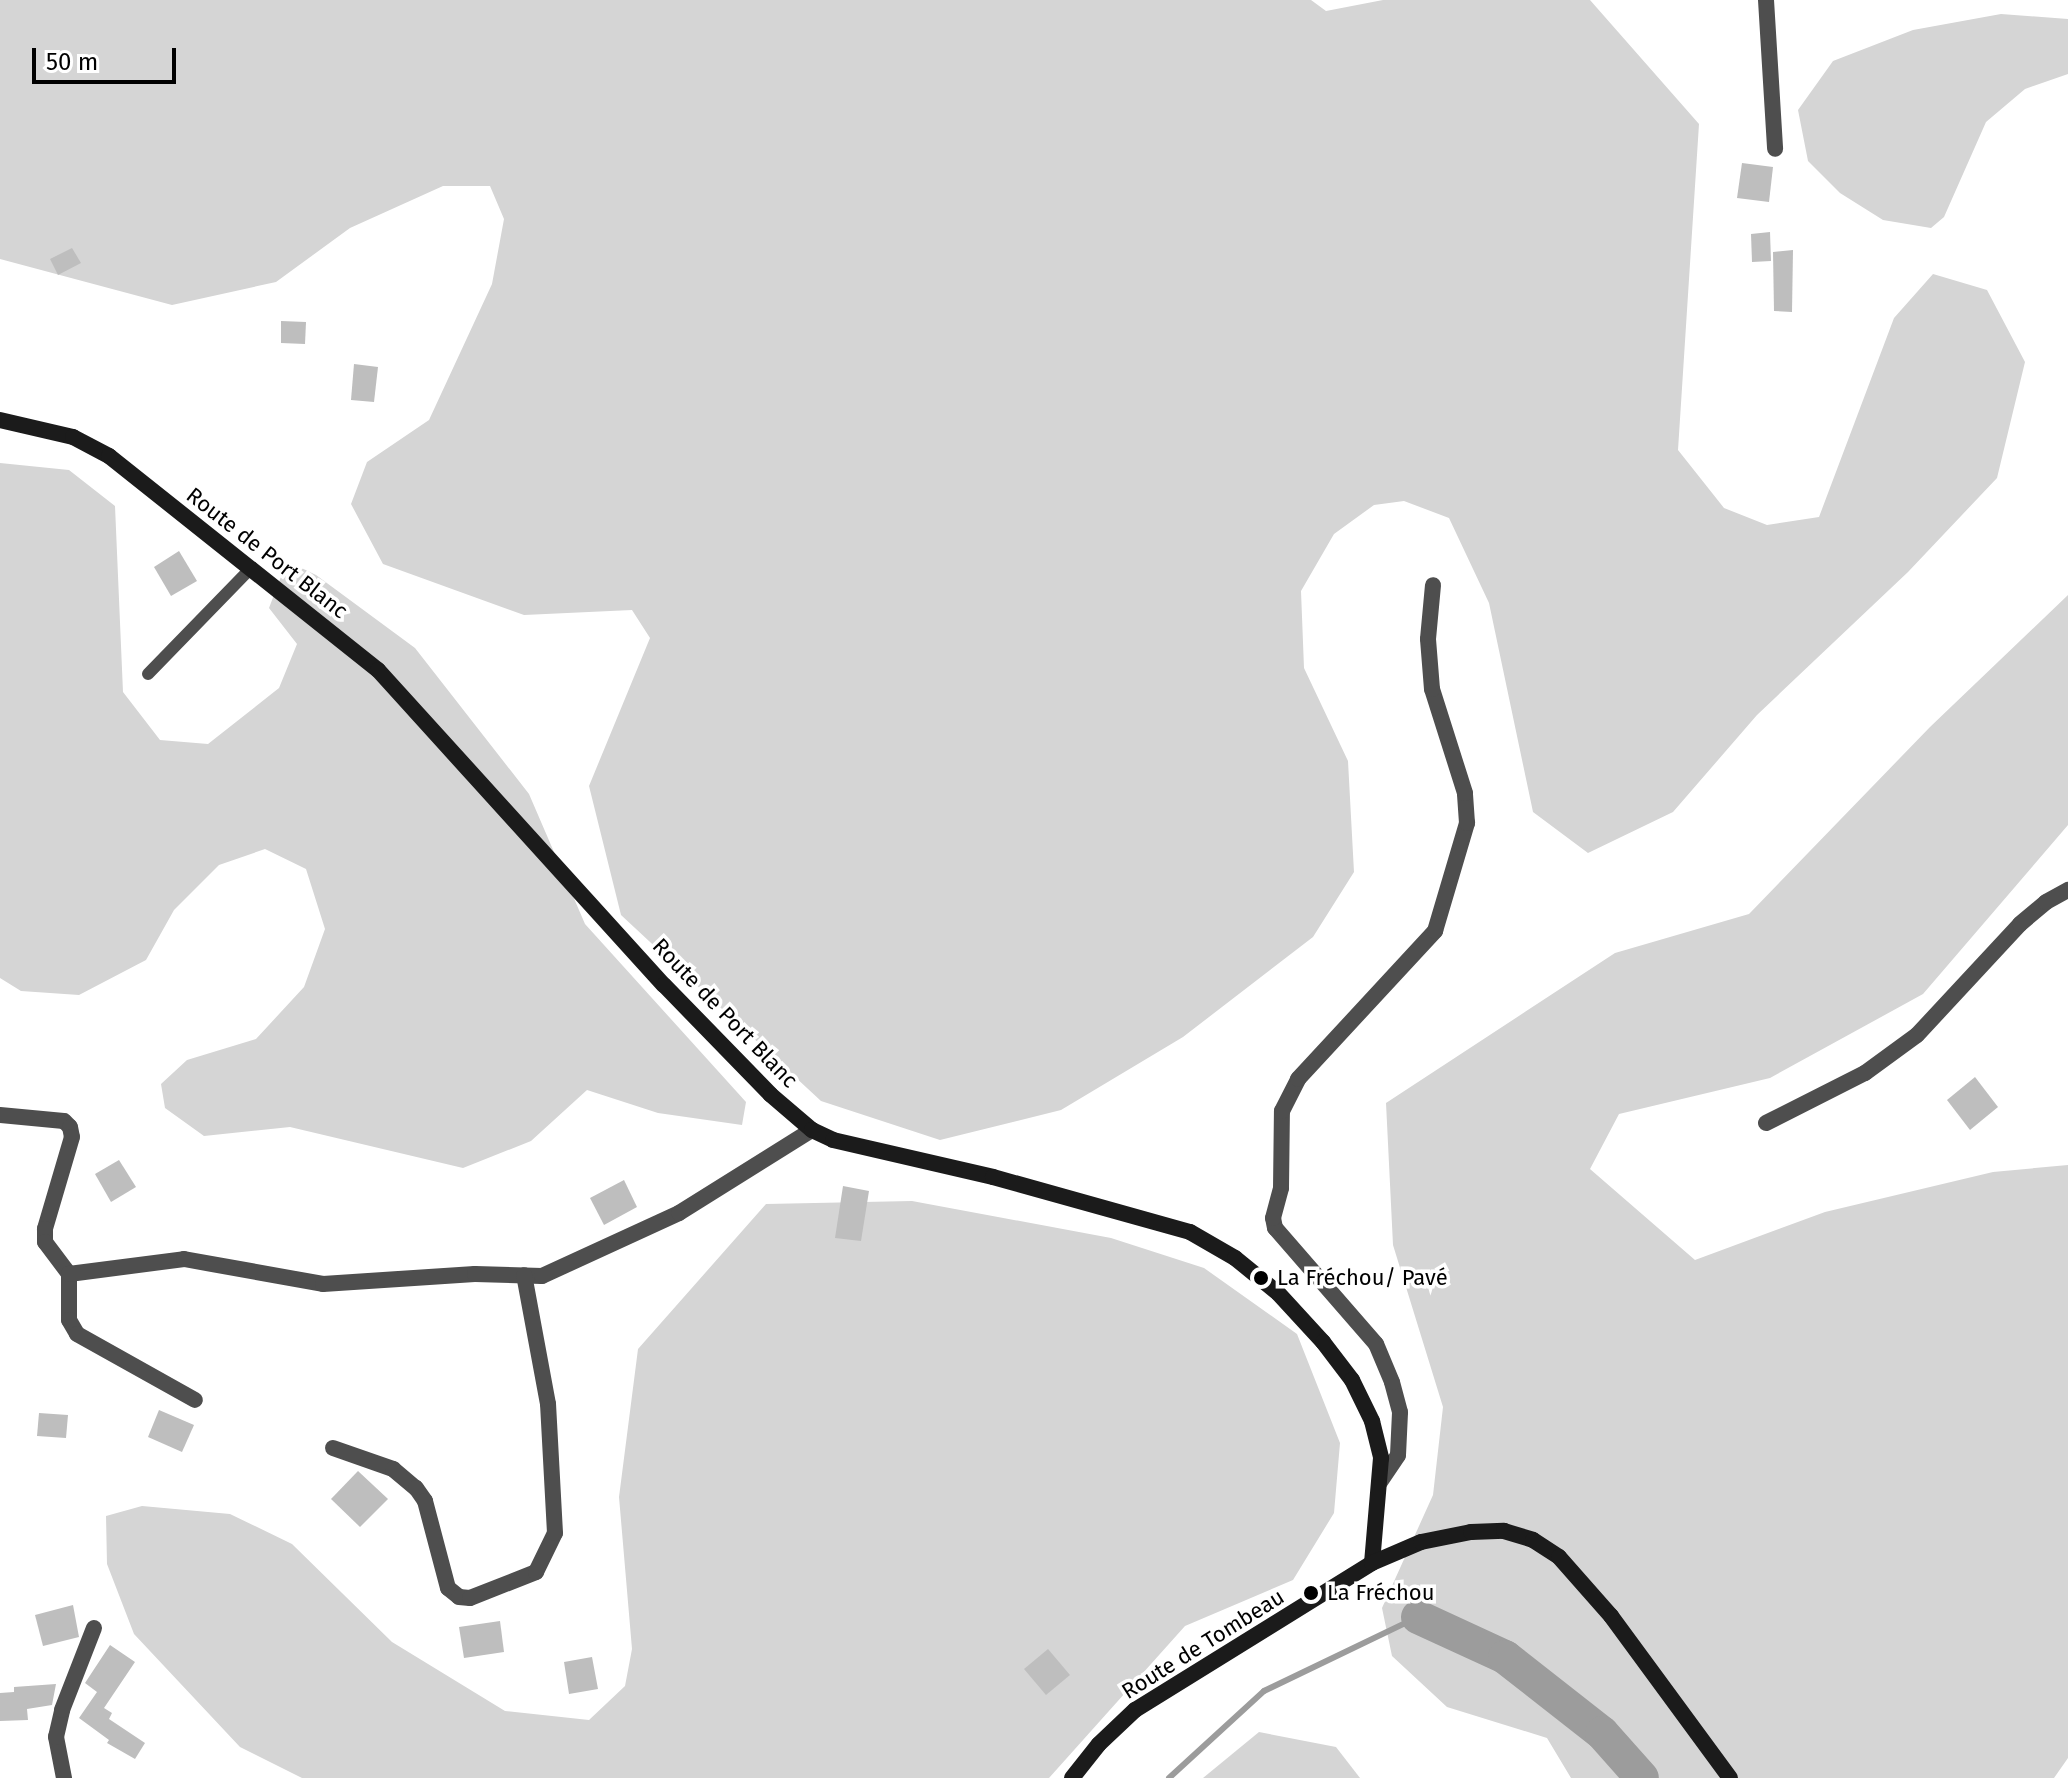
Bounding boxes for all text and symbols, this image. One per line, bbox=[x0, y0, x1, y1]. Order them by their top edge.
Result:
scale bar bbox=[36, 32, 180, 82]
text: 50 m bbox=[46, 48, 98, 76]
street label: Route de Port Blanc bbox=[181, 482, 353, 624]
street label: Route de Port Blanc bbox=[647, 933, 803, 1093]
place label: La Fréchou/ Pavé bbox=[1277, 1265, 1448, 1291]
marker: La Fréchou/ Pavé bbox=[1252, 1269, 1270, 1287]
place label: La Fréchou bbox=[1327, 1580, 1434, 1606]
street label: Route de Tombeau bbox=[1117, 1583, 1289, 1705]
marker: La Fréchou bbox=[1302, 1584, 1320, 1602]

